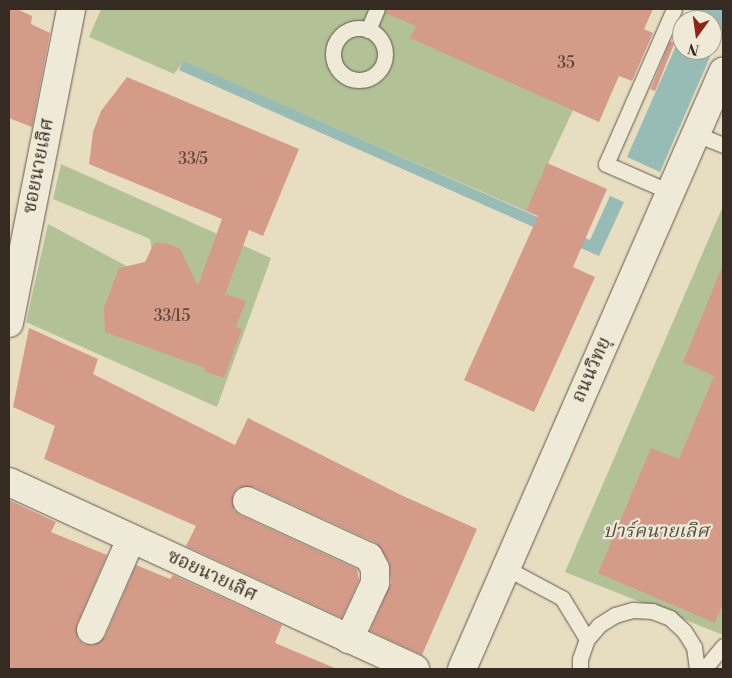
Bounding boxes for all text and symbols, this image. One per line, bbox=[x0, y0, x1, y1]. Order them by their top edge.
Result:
north arrow bbox=[672, 10, 722, 60]
text: N bbox=[686, 39, 701, 59]
house number: 35 bbox=[557, 53, 575, 73]
street label: ซอยนายเลิศ bbox=[19, 116, 59, 216]
house number: 33/5 bbox=[178, 149, 208, 169]
house number: 33/15 bbox=[154, 306, 190, 326]
street label: ถนนวิทยุ bbox=[567, 334, 617, 406]
park label: ปาร์คนายเลิศ bbox=[603, 521, 709, 543]
street label: ซอยนายเลิศ bbox=[163, 545, 261, 607]

